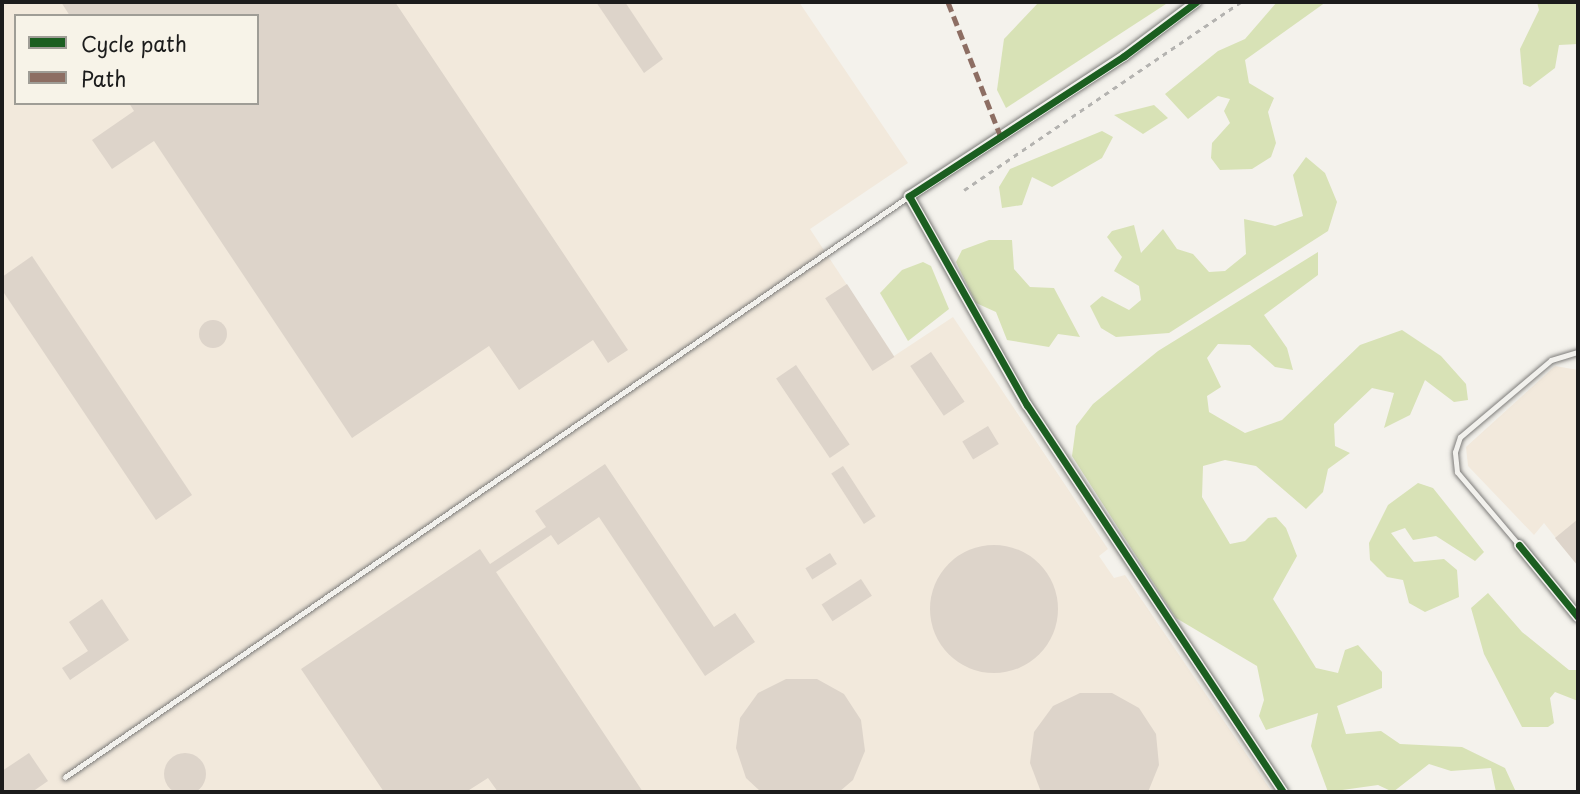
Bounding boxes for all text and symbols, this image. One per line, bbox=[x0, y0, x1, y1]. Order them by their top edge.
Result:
legend bbox=[14, 14, 259, 105]
text: Cycle path bbox=[81, 27, 187, 59]
text: Path bbox=[81, 62, 126, 94]

